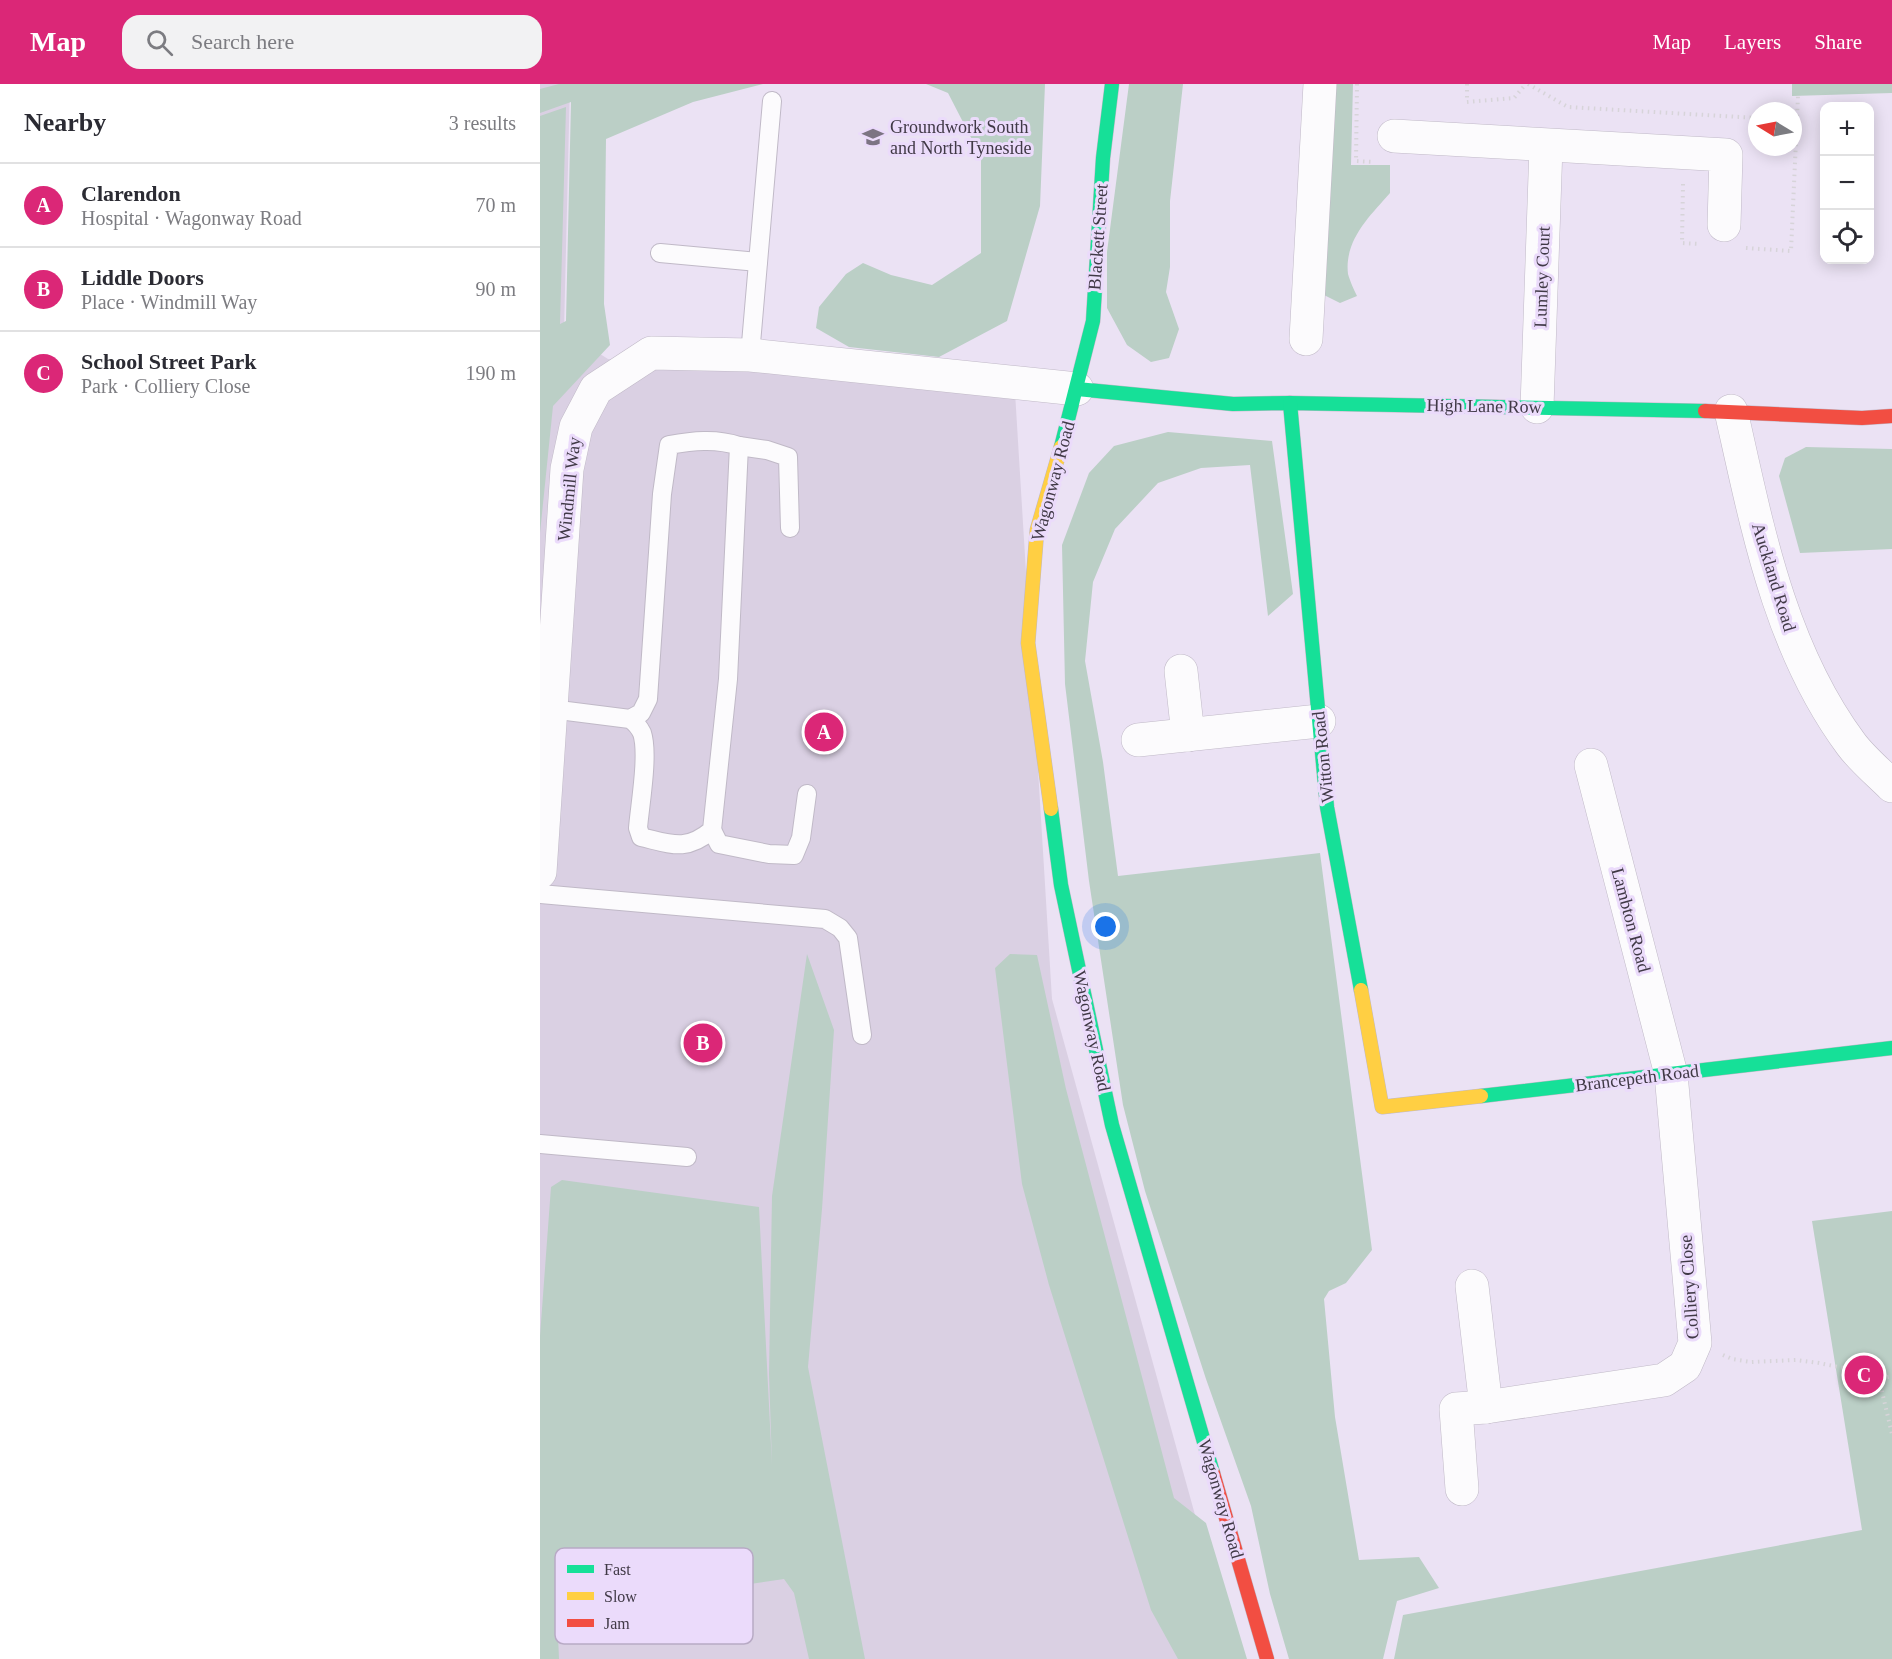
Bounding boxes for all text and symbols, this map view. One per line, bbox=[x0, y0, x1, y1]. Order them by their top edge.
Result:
search box bbox=[122, 15, 542, 69]
text: Map bbox=[30, 26, 86, 57]
icon: search bbox=[143, 26, 176, 59]
text: Search here bbox=[191, 29, 294, 54]
text: Map bbox=[1653, 30, 1691, 54]
text: Layers bbox=[1724, 30, 1781, 54]
text: Share bbox=[1814, 30, 1862, 54]
north arrow bbox=[1748, 102, 1802, 156]
map controls bbox=[1820, 102, 1874, 264]
button: + bbox=[1820, 102, 1874, 156]
text: Nearby bbox=[24, 108, 106, 137]
text: 3 results bbox=[449, 112, 516, 134]
place label: Groundwork South and North Tyneside bbox=[890, 117, 1031, 158]
school or university icon: Groundwork South and North Tyneside bbox=[861, 125, 885, 149]
button: − bbox=[1820, 156, 1874, 210]
text: Clarendon bbox=[81, 181, 181, 206]
street label: Blackett Street bbox=[1084, 183, 1112, 291]
text: A bbox=[36, 194, 51, 216]
text: 70 m bbox=[475, 194, 516, 216]
text: Hospital · Wagonway Road bbox=[81, 207, 302, 229]
button: locate bbox=[1820, 210, 1874, 264]
street label: Lumley Court bbox=[1530, 226, 1554, 328]
text: Liddle Doors bbox=[81, 265, 204, 290]
text: B bbox=[37, 278, 50, 300]
text: 90 m bbox=[475, 278, 516, 300]
text: Place · Windmill Way bbox=[81, 291, 257, 313]
text: School Street Park bbox=[81, 349, 257, 374]
text: C bbox=[36, 362, 51, 384]
text: 190 m bbox=[465, 362, 516, 384]
text: Park · Colliery Close bbox=[81, 375, 250, 397]
street label: High Lane Row bbox=[1426, 395, 1542, 417]
street label: Wagonway Road bbox=[1027, 419, 1079, 543]
street label: Windmill Way bbox=[554, 436, 584, 542]
street label: Auckland Road bbox=[1748, 520, 1800, 634]
pin: A bbox=[804, 710, 844, 754]
street label: Witton Road bbox=[1308, 710, 1338, 804]
street label: Lambton Road bbox=[1607, 866, 1655, 974]
your location bbox=[1091, 912, 1120, 941]
street label: Wagonway Road bbox=[1069, 969, 1115, 1093]
pin: B bbox=[684, 1020, 722, 1066]
street label: Brancepeth Road bbox=[1574, 1060, 1700, 1096]
street label: Colliery Close bbox=[1675, 1234, 1703, 1340]
pin: C bbox=[1844, 1352, 1884, 1398]
street label: Wagonway Road bbox=[1194, 1437, 1248, 1561]
legend bbox=[555, 1548, 753, 1644]
text: Fast bbox=[604, 1561, 631, 1578]
text: Slow bbox=[604, 1588, 637, 1605]
text: Jam bbox=[604, 1615, 630, 1632]

